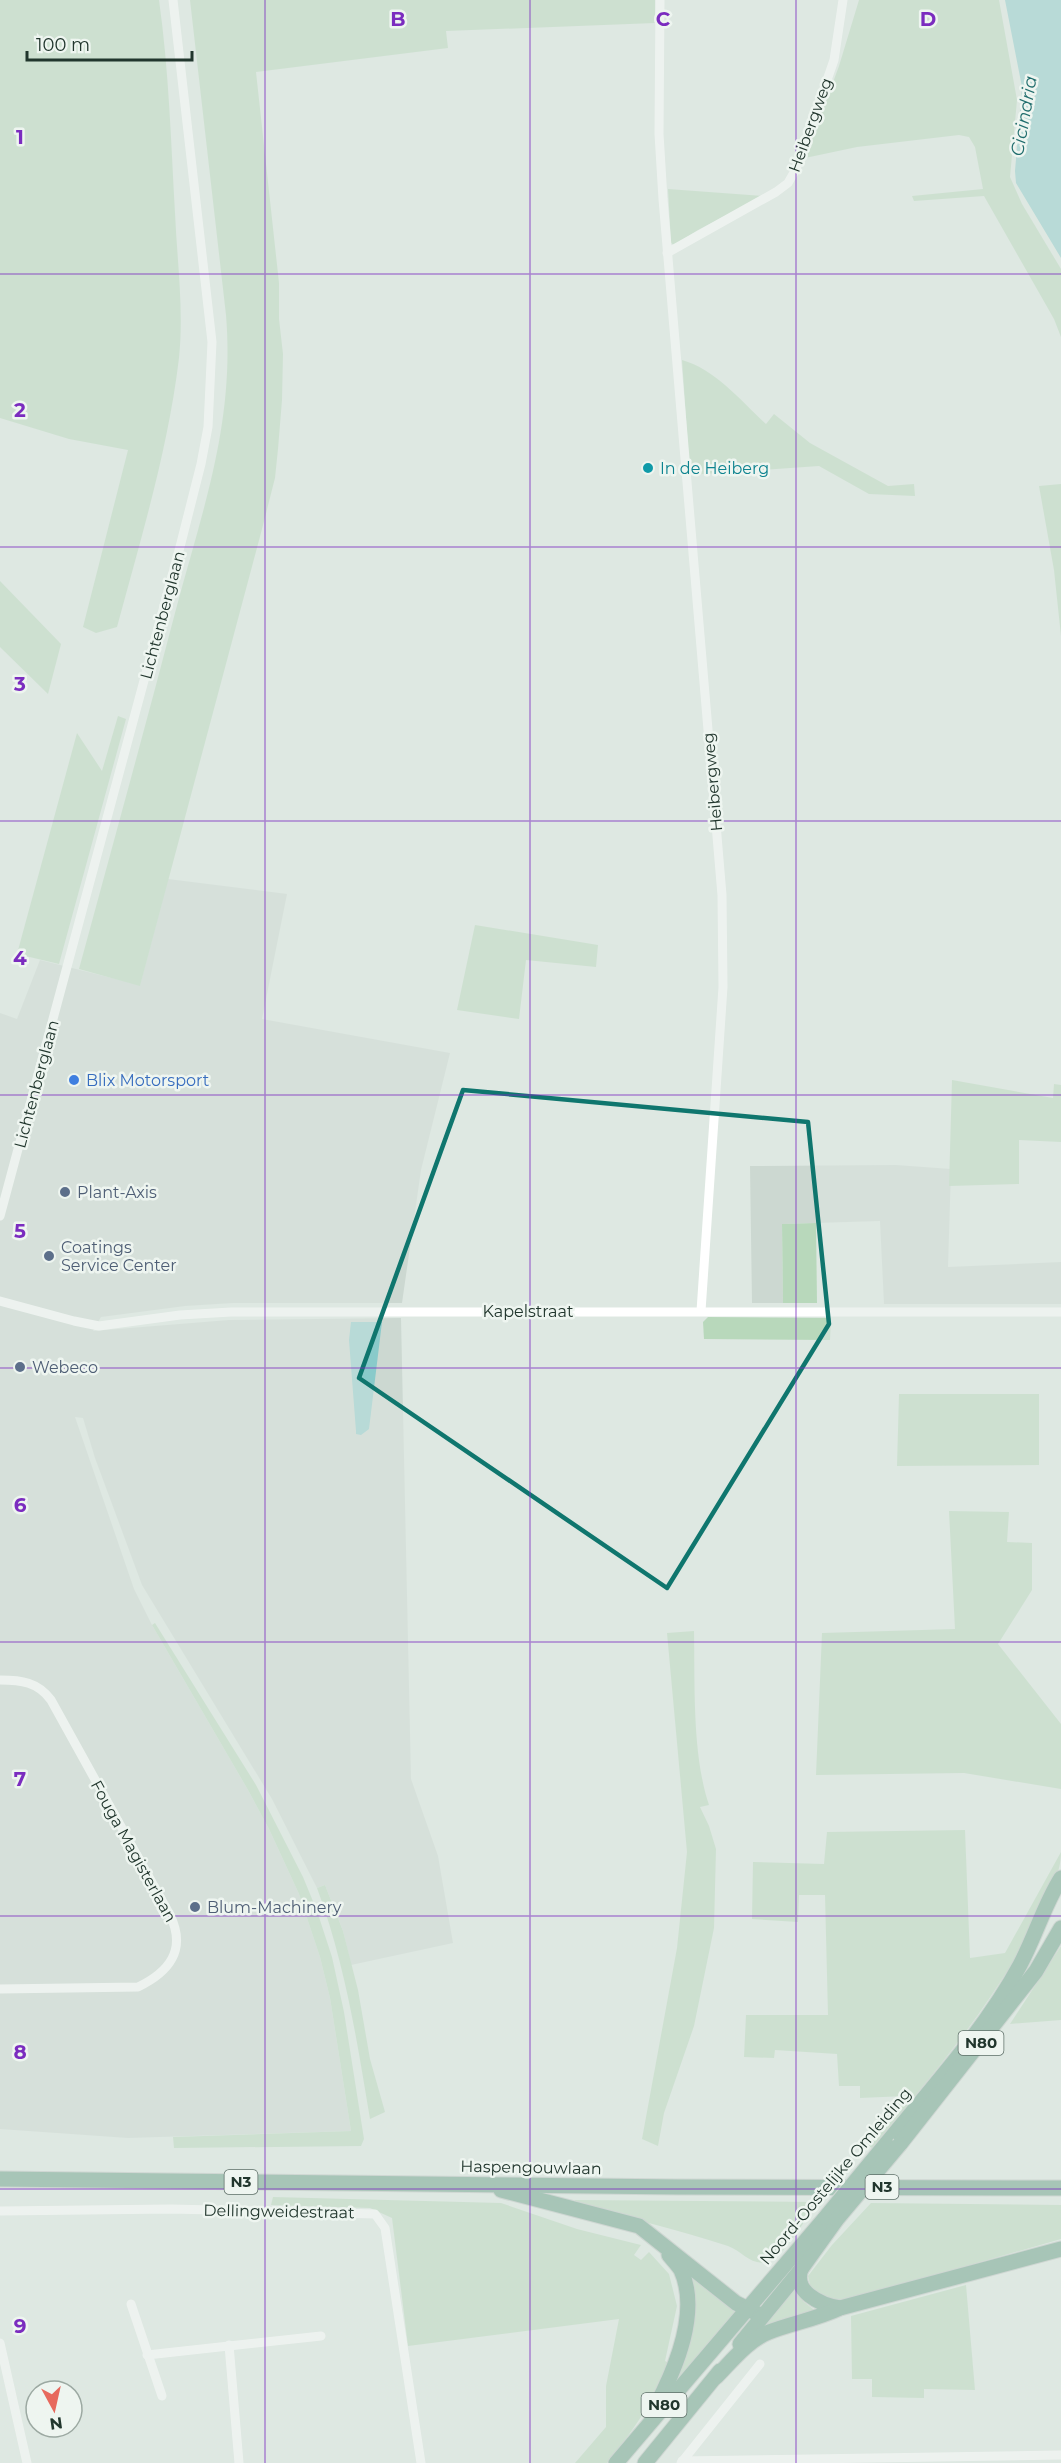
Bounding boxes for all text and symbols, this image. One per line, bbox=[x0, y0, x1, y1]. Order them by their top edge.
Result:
text: B bbox=[390, 7, 406, 31]
text: C bbox=[656, 7, 671, 31]
text: D bbox=[920, 7, 936, 31]
scale bar bbox=[27, 24, 192, 62]
text: 100 m bbox=[36, 34, 90, 56]
water label: Cicindria bbox=[1006, 74, 1042, 158]
street label: Heibergweg bbox=[785, 75, 836, 175]
text: 1 bbox=[16, 125, 24, 149]
text: 2 bbox=[14, 398, 26, 422]
place label: In de Heiberg bbox=[660, 459, 769, 478]
marker: In de Heiberg bbox=[641, 461, 655, 475]
street label: Lichtenberglaan bbox=[136, 549, 189, 681]
text: 3 bbox=[13, 672, 26, 696]
street label: Heibergweg bbox=[699, 732, 726, 832]
text: 4 bbox=[13, 946, 27, 970]
street label: Lichtenberglaan bbox=[10, 1018, 63, 1150]
place label: Blix Motorsport bbox=[86, 1071, 210, 1090]
marker: Blix Motorsport bbox=[67, 1073, 81, 1087]
place label: Plant-Axis bbox=[77, 1183, 157, 1202]
marker: Plant-Axis bbox=[58, 1185, 72, 1199]
text: 5 bbox=[14, 1219, 26, 1243]
place label: Coatings Service Center bbox=[61, 1238, 177, 1275]
marker: Coatings Service Center bbox=[42, 1249, 56, 1263]
street label: Kapelstraat bbox=[483, 1302, 574, 1321]
place label: Webeco bbox=[32, 1358, 98, 1377]
marker: Webeco bbox=[13, 1360, 27, 1374]
text: 6 bbox=[14, 1493, 27, 1517]
text: 7 bbox=[14, 1767, 26, 1791]
street label: Fouga Magisterlaan bbox=[87, 1777, 180, 1925]
place label: Blum-Machinery bbox=[207, 1898, 342, 1917]
marker: Blum-Machinery bbox=[188, 1900, 202, 1914]
road number: N80 bbox=[958, 2031, 1004, 2055]
text: 8 bbox=[13, 2040, 27, 2064]
street label: Noord-Oostelijke Omleiding bbox=[756, 2084, 915, 2269]
street label: Haspengouwlaan bbox=[460, 2157, 602, 2178]
road number: N3 bbox=[224, 2170, 258, 2194]
road number: N3 bbox=[866, 2175, 898, 2199]
street label: Dellingweidestraat bbox=[203, 2201, 355, 2222]
text: 9 bbox=[14, 2314, 26, 2338]
north arrow bbox=[24, 2379, 84, 2439]
road number: N80 bbox=[642, 2393, 686, 2417]
text: N bbox=[48, 2413, 64, 2434]

